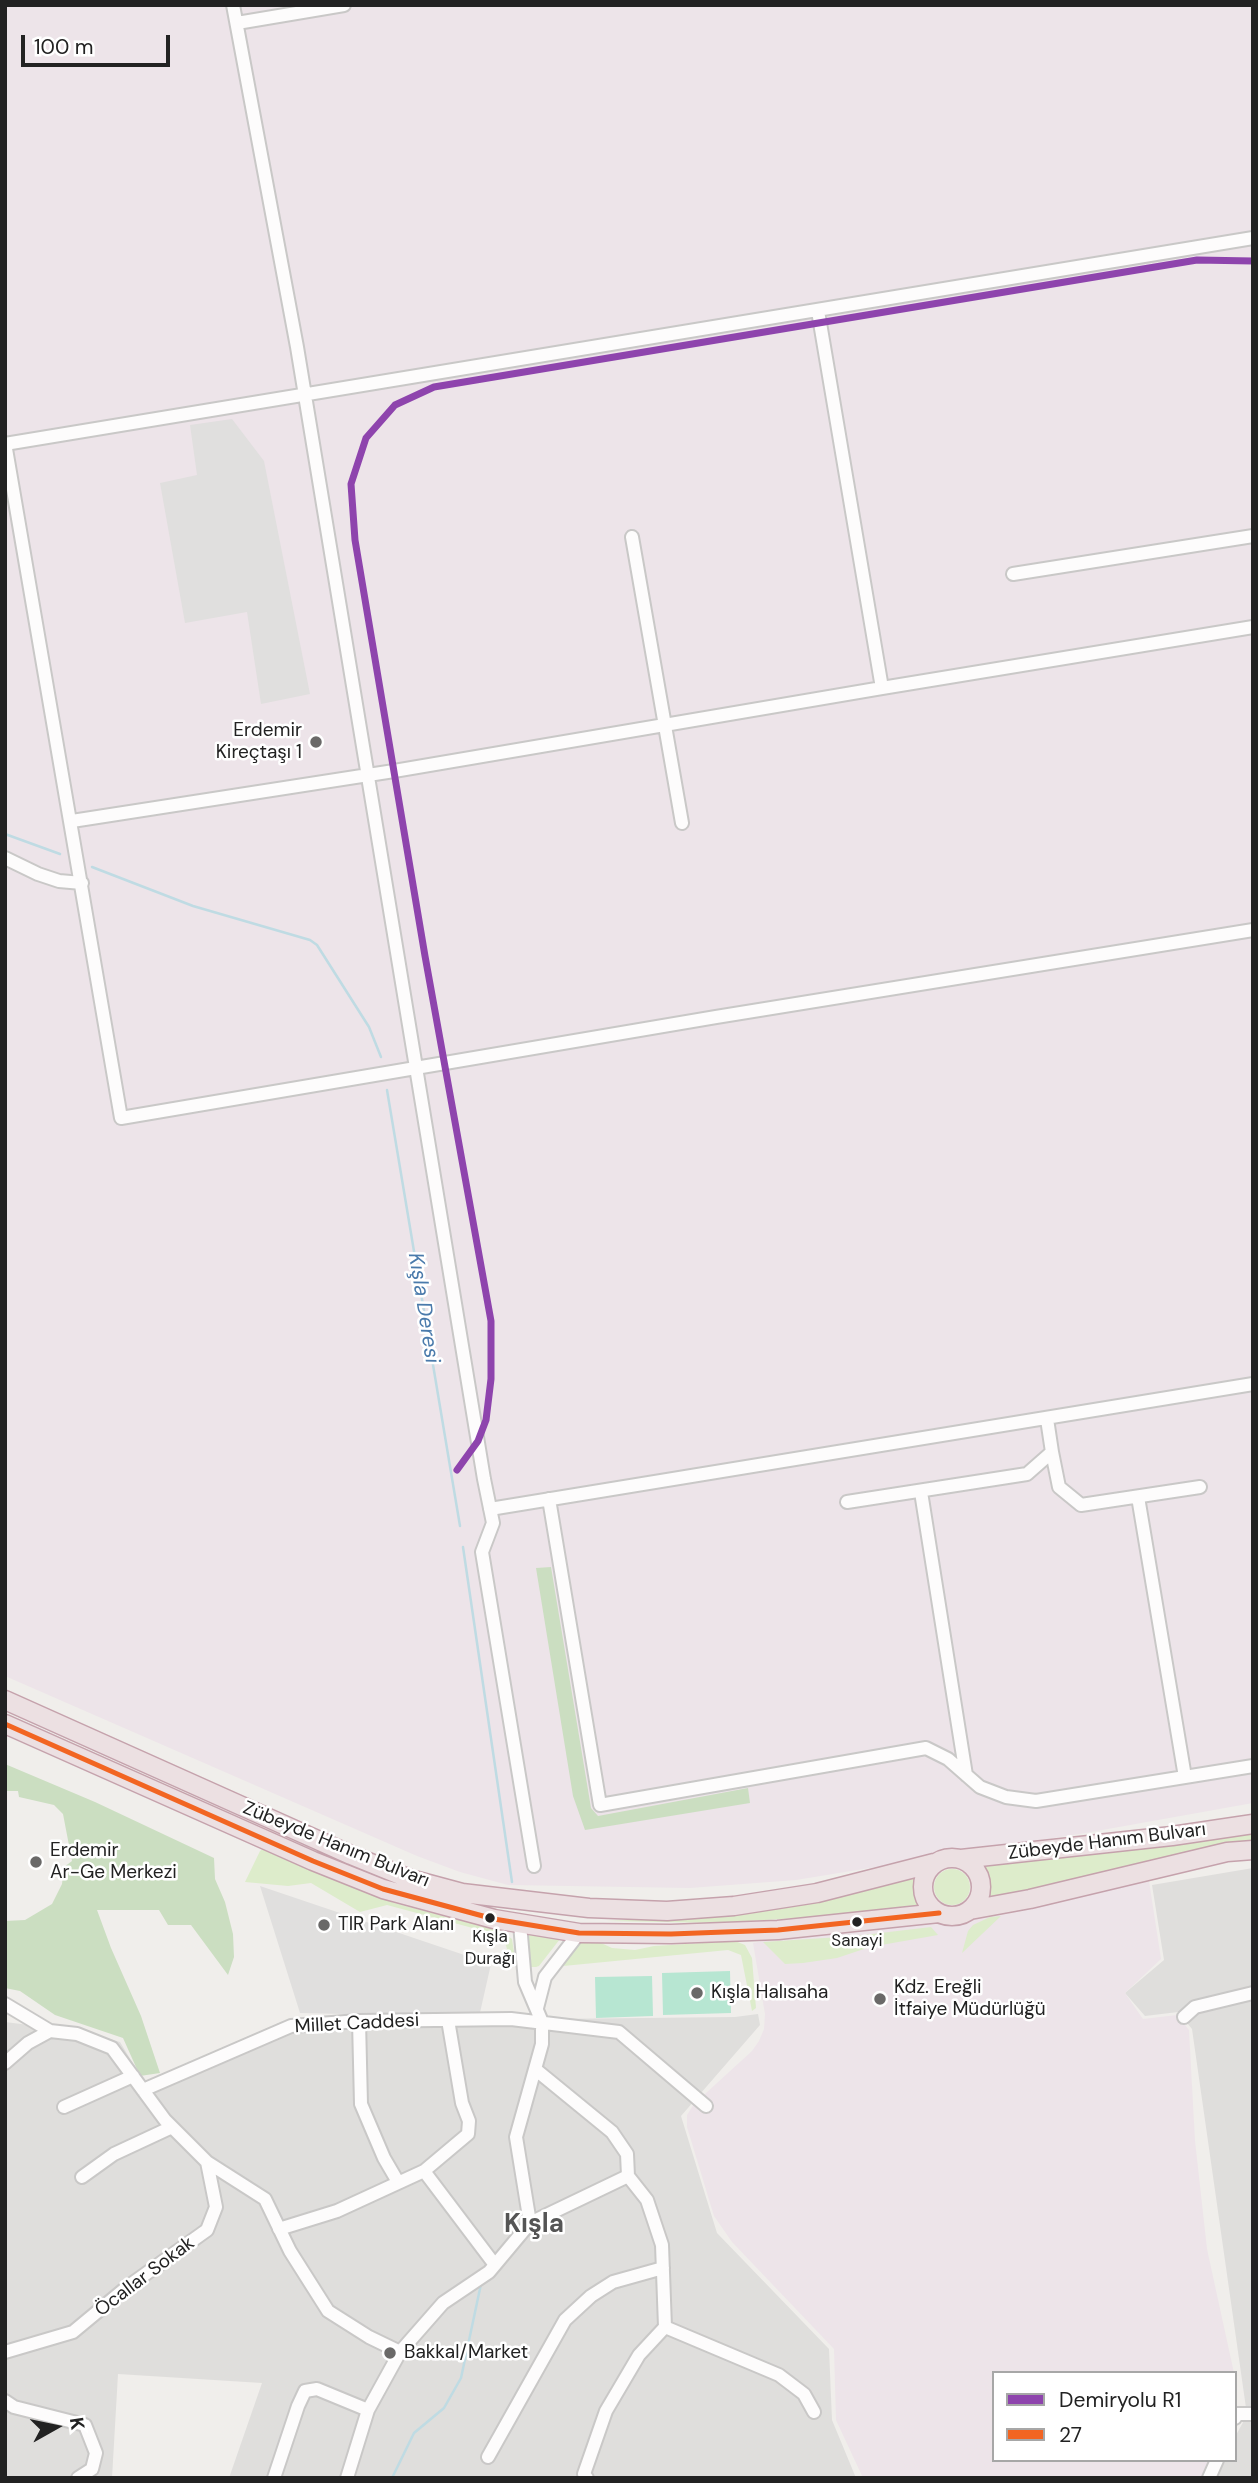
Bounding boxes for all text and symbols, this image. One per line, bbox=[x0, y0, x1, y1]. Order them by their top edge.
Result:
scale bar bbox=[24, 21, 173, 65]
text: 100 m bbox=[34, 33, 94, 61]
place label: Erdemir Kireçtaşı 1 bbox=[216, 720, 302, 764]
marker: Erdemir Kireçtaşı 1 bbox=[308, 734, 324, 750]
water label: Kışla Deresi bbox=[402, 1251, 444, 1365]
street label: Zübeyde Hanım Bulvarı bbox=[239, 1797, 433, 1893]
street label: Zübeyde Hanım Bulvarı bbox=[1007, 1819, 1207, 1865]
place label: Erdemir Ar-Ge Merkezi bbox=[50, 1840, 177, 1884]
marker: Erdemir Ar-Ge Merkezi bbox=[28, 1854, 44, 1870]
marker: Kışla Durağı bbox=[483, 1911, 497, 1925]
place label: TIR Park Alanı bbox=[338, 1914, 454, 1936]
marker: Sanayi bbox=[850, 1915, 864, 1929]
marker: TIR Park Alanı bbox=[316, 1917, 332, 1933]
place label: Kışla Durağı bbox=[465, 1928, 515, 1968]
place label: Sanayi bbox=[831, 1932, 883, 1952]
place label: Kdz. Ereğli İtfaiye Müdürlüğü bbox=[894, 1977, 1046, 2021]
place label: Kışla Halısaha bbox=[711, 1982, 828, 2004]
marker: Kışla Halısaha bbox=[689, 1985, 705, 2001]
marker: Kdz. Ereğli İtfaiye Müdürlüğü bbox=[872, 1991, 888, 2007]
street label: Millet Caddesi bbox=[294, 2009, 420, 2039]
district label: Kışla bbox=[504, 2209, 564, 2241]
street label: Öcallar Sokak bbox=[91, 2232, 199, 2322]
place label: Bakkal/Market bbox=[404, 2342, 528, 2364]
marker: Bakkal/Market bbox=[382, 2345, 398, 2361]
legend bbox=[992, 2371, 1237, 2462]
text: Demiryolu R1 bbox=[1059, 2386, 1181, 2414]
north arrow bbox=[21, 2392, 91, 2462]
text: K bbox=[64, 2416, 91, 2432]
text: 27 bbox=[1059, 2421, 1082, 2449]

